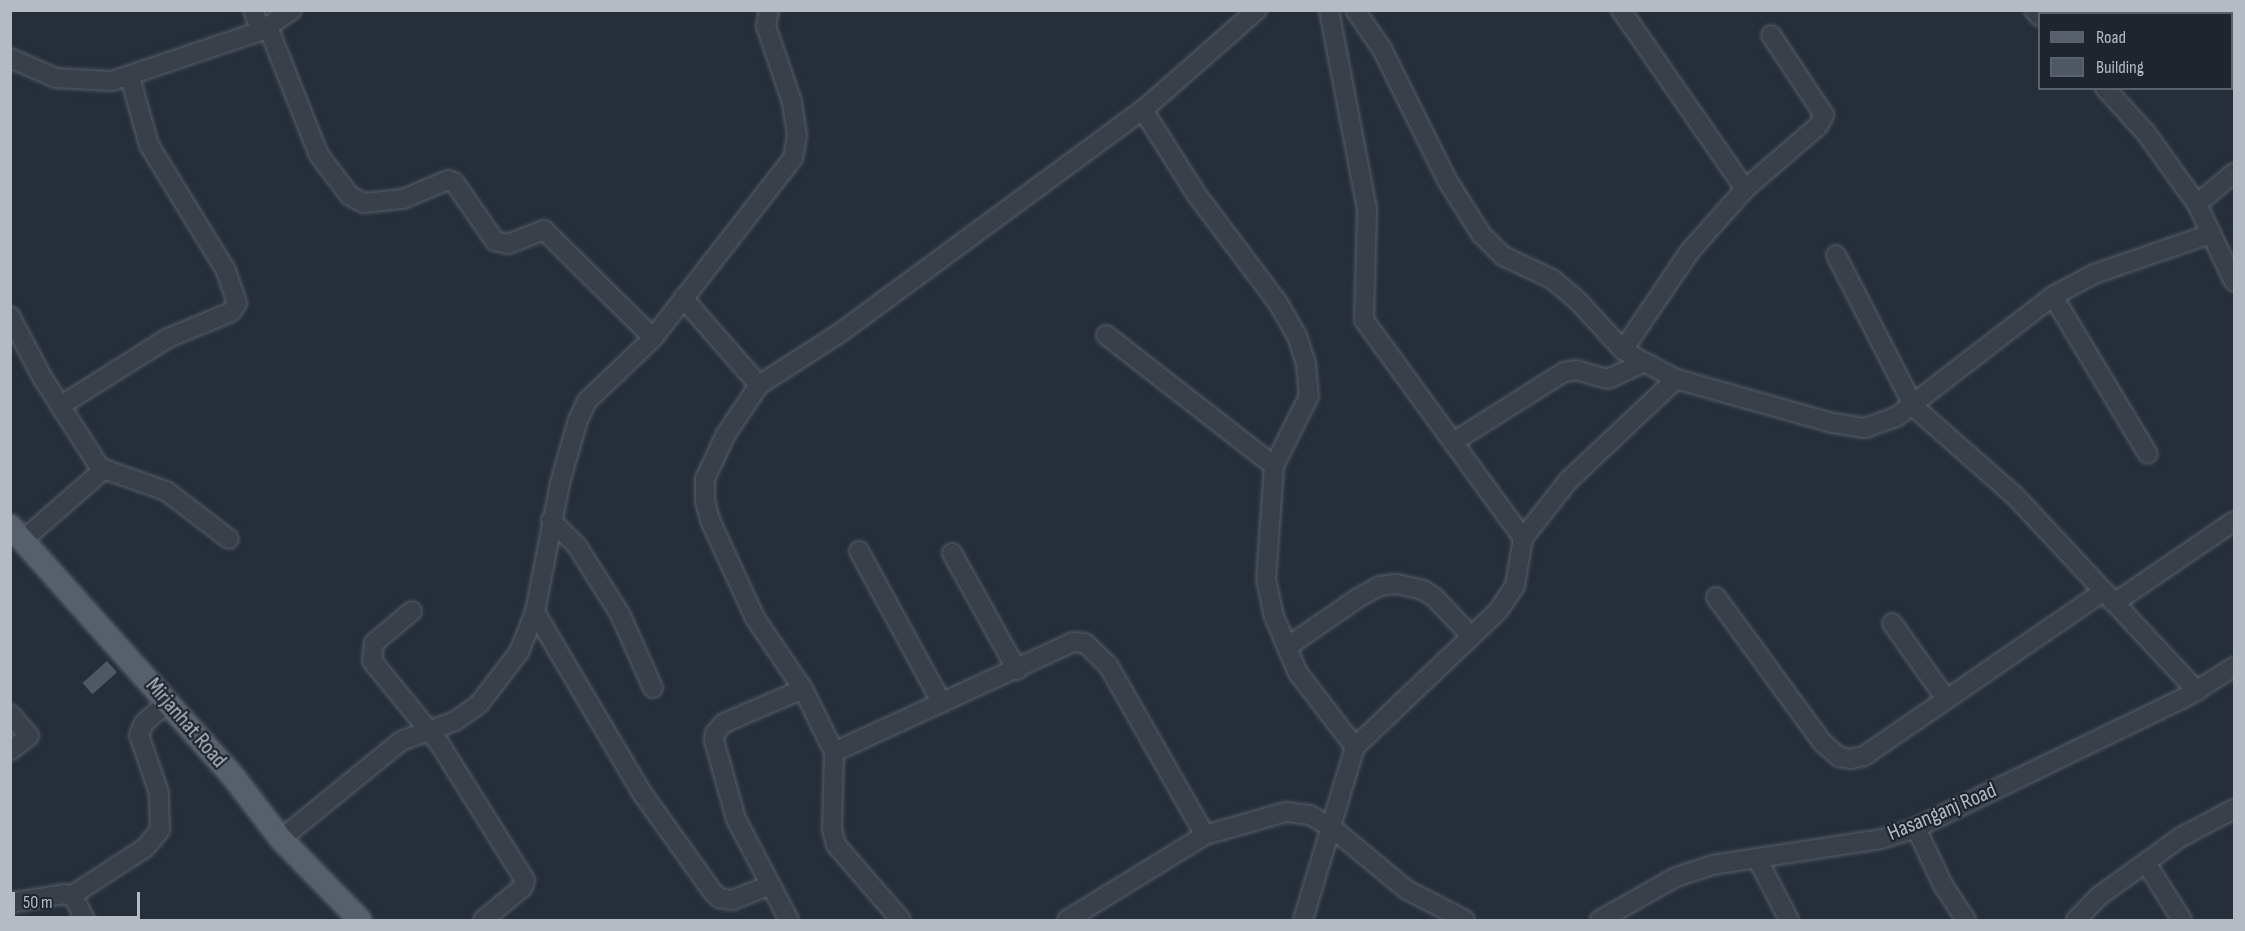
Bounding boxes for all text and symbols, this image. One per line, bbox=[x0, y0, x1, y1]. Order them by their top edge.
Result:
legend bbox=[2038, 12, 2233, 90]
text: Road bbox=[2096, 27, 2126, 48]
text: Building bbox=[2096, 57, 2144, 78]
street label: Mirjanhat Road bbox=[140, 673, 232, 773]
street label: Hasanganj Road bbox=[1884, 777, 2000, 847]
scale bar bbox=[15, 880, 142, 918]
text: 50 m bbox=[23, 892, 53, 913]

